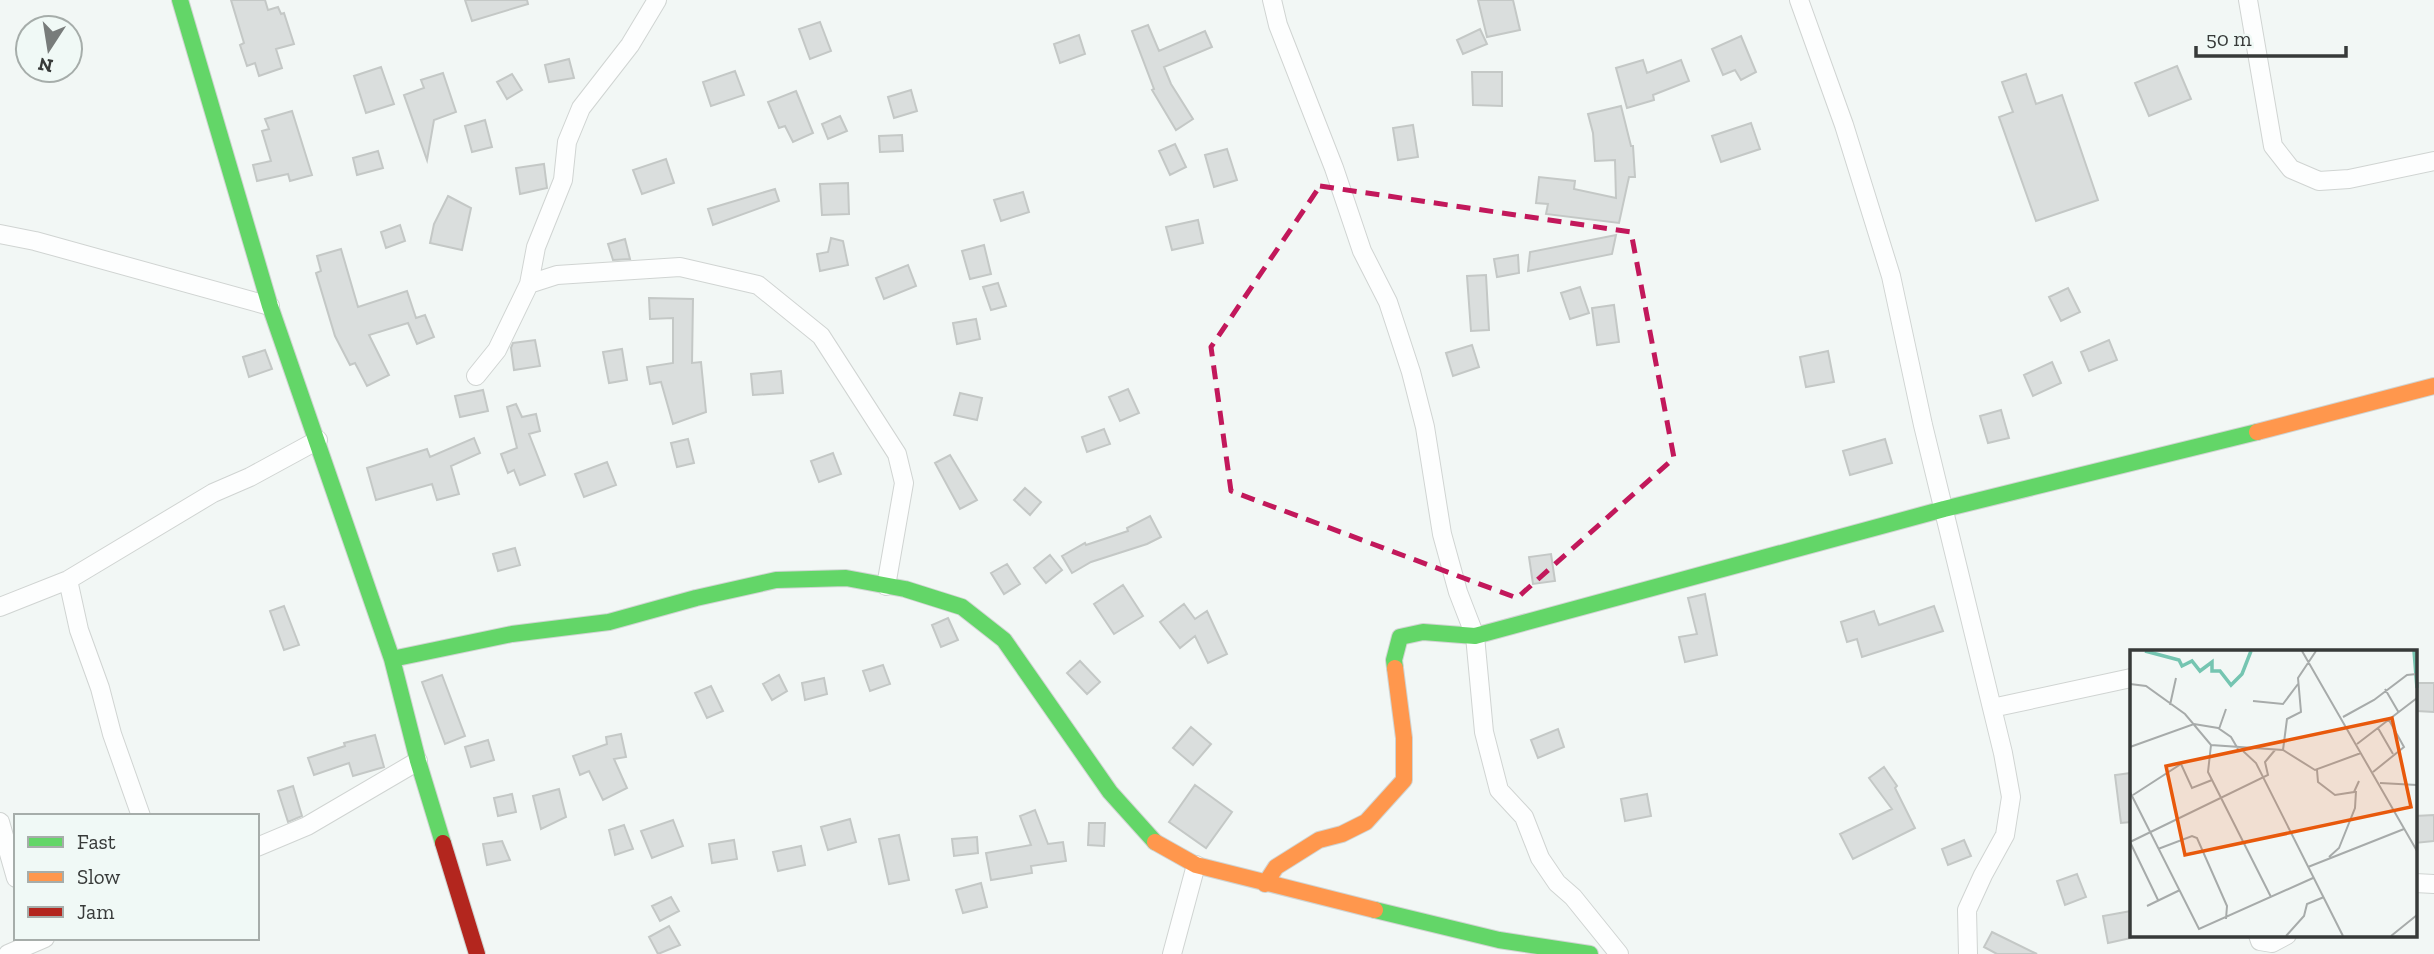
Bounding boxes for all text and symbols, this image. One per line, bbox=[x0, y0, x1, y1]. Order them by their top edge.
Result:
north arrow bbox=[14, 14, 84, 84]
scale bar bbox=[2196, 14, 2346, 58]
text: 50 m bbox=[2206, 26, 2252, 51]
text: N bbox=[36, 52, 55, 78]
inset map bbox=[2130, 650, 2416, 936]
legend bbox=[14, 814, 259, 940]
text: Fast bbox=[77, 829, 116, 854]
text: Slow bbox=[77, 864, 120, 889]
text: Jam bbox=[77, 899, 114, 924]

